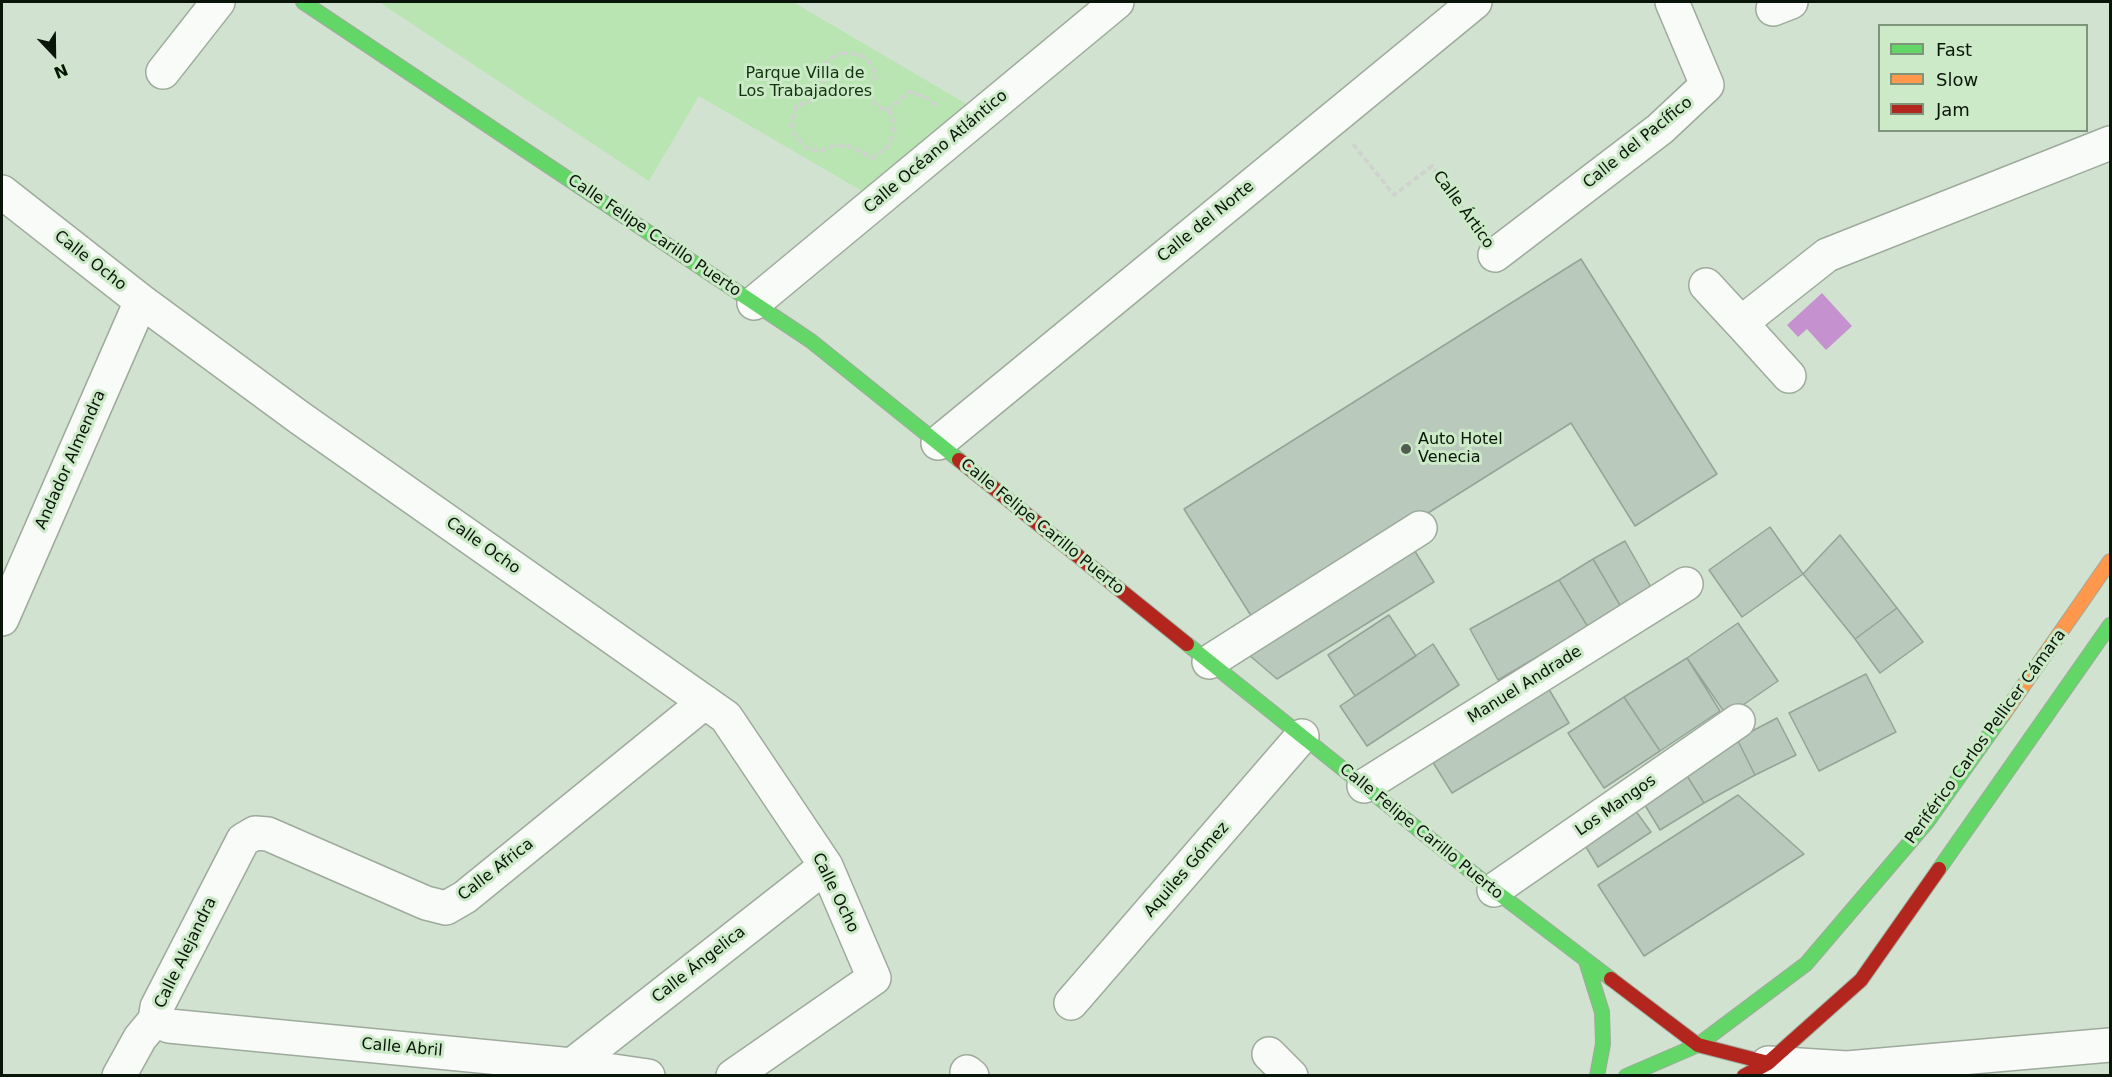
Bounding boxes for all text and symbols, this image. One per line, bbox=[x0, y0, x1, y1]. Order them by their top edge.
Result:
north arrow bbox=[24, 24, 84, 84]
legend bbox=[1878, 24, 2088, 132]
text: Fast bbox=[1936, 39, 1972, 60]
text: N bbox=[51, 60, 71, 82]
park label: Parque Villa de Los Trabajadores bbox=[738, 64, 872, 102]
text: Slow bbox=[1936, 69, 1978, 90]
street label: Calle Océano Atlántico bbox=[860, 86, 1012, 218]
street label: Calle del Pacífico bbox=[1580, 93, 1696, 193]
text: Jam bbox=[1936, 99, 1970, 120]
street label: Calle Ártico bbox=[1428, 167, 1498, 253]
street label: Calle Felipe Carillo Puerto bbox=[564, 171, 744, 301]
street label: Calle del Norte bbox=[1154, 177, 1258, 267]
street label: Calle Ocho bbox=[50, 227, 130, 295]
street label: Andador Almendra bbox=[32, 388, 110, 532]
place label: Auto Hotel Venecia bbox=[1418, 430, 1503, 468]
marker: Auto Hotel Venecia bbox=[1399, 442, 1413, 456]
street label: Calle Felipe Carillo Puerto bbox=[956, 455, 1128, 599]
street label: Calle Ocho bbox=[442, 513, 524, 579]
street label: Periférico Carlos Pellicer Cámara bbox=[1902, 626, 2070, 848]
street label: Manuel Andrade bbox=[1464, 642, 1586, 728]
street label: Calle Felipe Carillo Puerto bbox=[1335, 760, 1507, 904]
street label: Los Mangos bbox=[1572, 771, 1660, 841]
street label: Aquiles Gómez bbox=[1141, 819, 1233, 921]
street label: Calle Africa bbox=[454, 835, 538, 905]
street label: Calle Ocho bbox=[807, 850, 863, 936]
street label: Calle Alejandra bbox=[151, 894, 221, 1012]
street label: Calle Ángelica bbox=[648, 923, 750, 1007]
street label: Calle Abril bbox=[361, 1035, 443, 1061]

